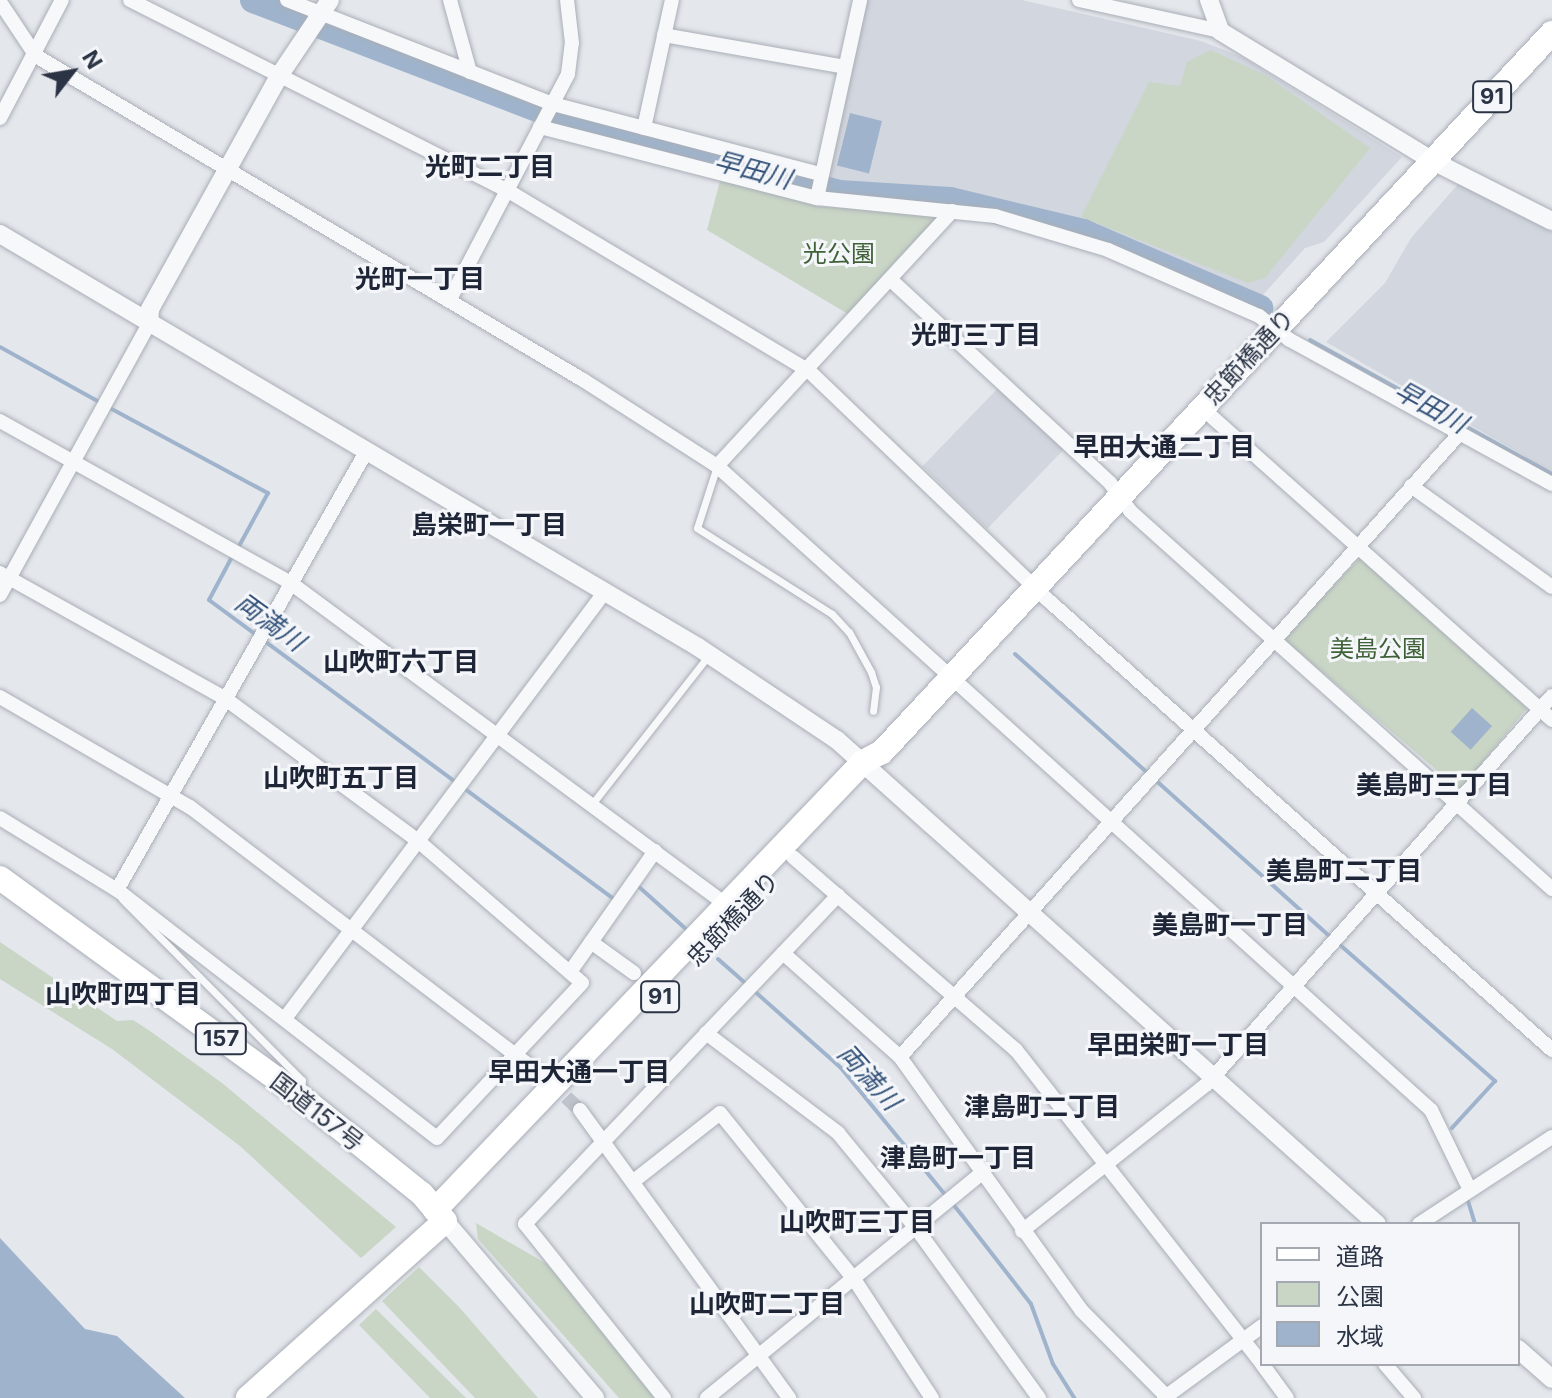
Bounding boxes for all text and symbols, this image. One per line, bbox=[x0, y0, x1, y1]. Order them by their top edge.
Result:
north arrow bbox=[32, 32, 112, 112]
text: N bbox=[77, 46, 108, 74]
road number: 91 bbox=[1472, 79, 1512, 115]
water label: 早田川 bbox=[711, 145, 795, 195]
district label: 光町二丁目 bbox=[425, 151, 555, 183]
park label: 光公園 bbox=[803, 240, 875, 268]
district label: 光町一丁目 bbox=[355, 263, 485, 295]
street label: 忠節橋通り bbox=[1198, 303, 1300, 411]
district label: 光町三丁目 bbox=[911, 319, 1041, 351]
water label: 早田川 bbox=[1389, 374, 1473, 440]
district label: 早田大通二丁目 bbox=[1073, 431, 1255, 463]
district label: 島栄町一丁目 bbox=[411, 509, 567, 541]
water label: 両満川 bbox=[229, 586, 311, 658]
park label: 美島公園 bbox=[1330, 635, 1426, 663]
district label: 山吹町六丁目 bbox=[323, 646, 479, 678]
district label: 山吹町五丁目 bbox=[263, 762, 419, 794]
district label: 美島町三丁目 bbox=[1356, 769, 1512, 801]
district label: 美島町二丁目 bbox=[1266, 855, 1422, 887]
street label: 忠節橋通り bbox=[681, 866, 785, 972]
district label: 美島町一丁目 bbox=[1152, 909, 1308, 941]
district label: 山吹町四丁目 bbox=[45, 978, 201, 1010]
road number: 91 bbox=[640, 979, 680, 1015]
road number: 157 bbox=[193, 1021, 249, 1057]
district label: 早田栄町一丁目 bbox=[1087, 1029, 1269, 1061]
water label: 両満川 bbox=[831, 1038, 907, 1116]
district label: 早田大通一丁目 bbox=[488, 1056, 670, 1088]
street label: 国道157号 bbox=[265, 1067, 369, 1157]
district label: 津島町二丁目 bbox=[964, 1091, 1120, 1123]
district label: 津島町一丁目 bbox=[880, 1142, 1036, 1174]
district label: 山吹町三丁目 bbox=[779, 1206, 935, 1238]
legend bbox=[1260, 1222, 1520, 1366]
text: 道路 bbox=[1336, 1242, 1384, 1271]
text: 公園 bbox=[1336, 1282, 1384, 1311]
district label: 山吹町二丁目 bbox=[689, 1288, 845, 1320]
text: 水域 bbox=[1336, 1322, 1384, 1351]

